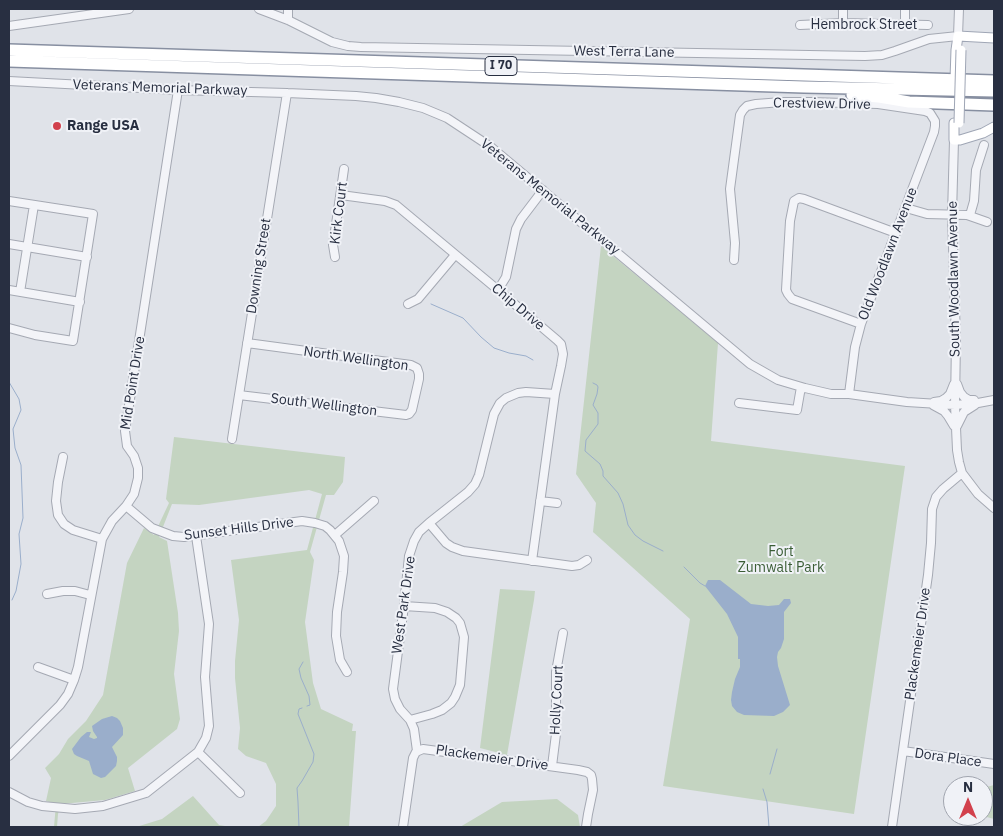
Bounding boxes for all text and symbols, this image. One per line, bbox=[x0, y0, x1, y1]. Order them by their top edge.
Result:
street label: Hembrock Street bbox=[811, 17, 917, 33]
street label: West Terra Lane bbox=[573, 43, 675, 61]
road number: I 70 bbox=[485, 56, 517, 76]
street label: Veterans Memorial Parkway bbox=[72, 77, 248, 99]
street label: Crestview Drive bbox=[773, 95, 871, 113]
place label: Range USA bbox=[67, 118, 139, 134]
marker: Range USA bbox=[51, 120, 63, 132]
street label: Veterans Memorial Parkway bbox=[477, 136, 623, 258]
street label: Kirk Court bbox=[327, 181, 351, 245]
street label: Old Woodlawn Avenue bbox=[855, 185, 921, 323]
street label: South Woodlawn Avenue bbox=[944, 201, 964, 357]
street label: Downing Street bbox=[243, 217, 275, 315]
street label: Chip Drive bbox=[488, 280, 548, 334]
street label: Mid Point Drive bbox=[117, 335, 149, 431]
street label: North Wellington bbox=[302, 343, 410, 375]
street label: South Wellington bbox=[270, 390, 378, 420]
street label: Sunset Hills Drive bbox=[183, 514, 295, 544]
park label: Fort Zumwalt Park bbox=[738, 544, 824, 576]
street label: West Park Drive bbox=[389, 555, 419, 655]
street label: Plackemeier Drive bbox=[902, 587, 934, 701]
street label: Holly Court bbox=[547, 665, 567, 735]
street label: Plackemeier Drive bbox=[435, 742, 549, 774]
street label: Dora Place bbox=[913, 745, 983, 771]
north arrow bbox=[943, 776, 993, 826]
text: N bbox=[963, 778, 973, 796]

